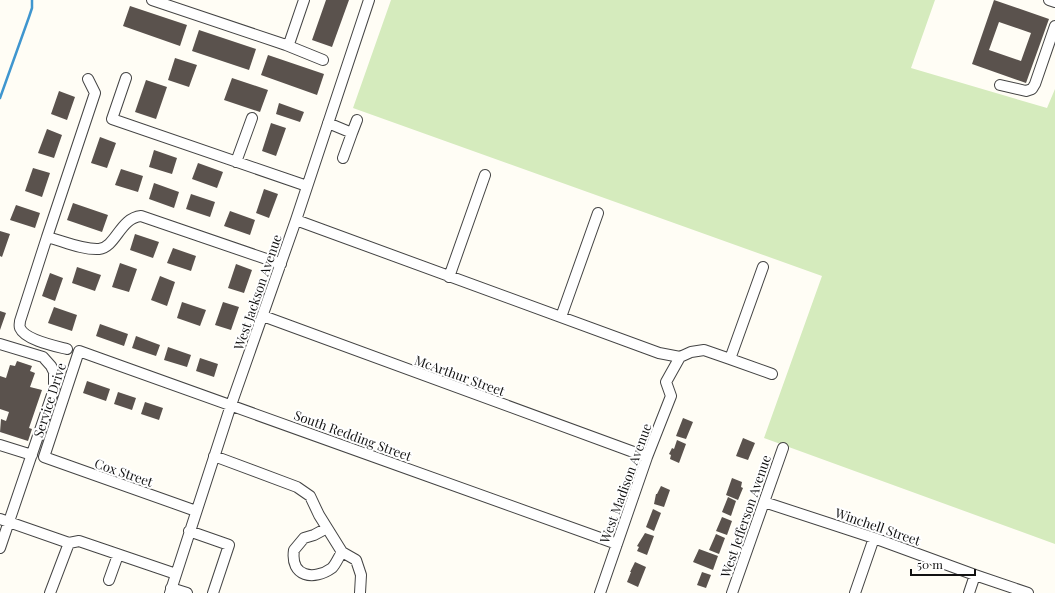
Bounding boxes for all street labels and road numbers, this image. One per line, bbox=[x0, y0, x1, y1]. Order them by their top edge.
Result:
street label: West Jackson Avenue bbox=[229, 232, 285, 353]
street label: McArthur Street bbox=[413, 351, 508, 399]
street label: Service Drive bbox=[29, 360, 69, 439]
street label: South Redding Street bbox=[292, 406, 414, 464]
street label: West Madison Avenue bbox=[595, 420, 655, 546]
street label: West Jefferson Avenue bbox=[716, 452, 774, 580]
street label: Cox Street bbox=[93, 454, 156, 490]
street label: Winchell Street bbox=[832, 503, 923, 549]

